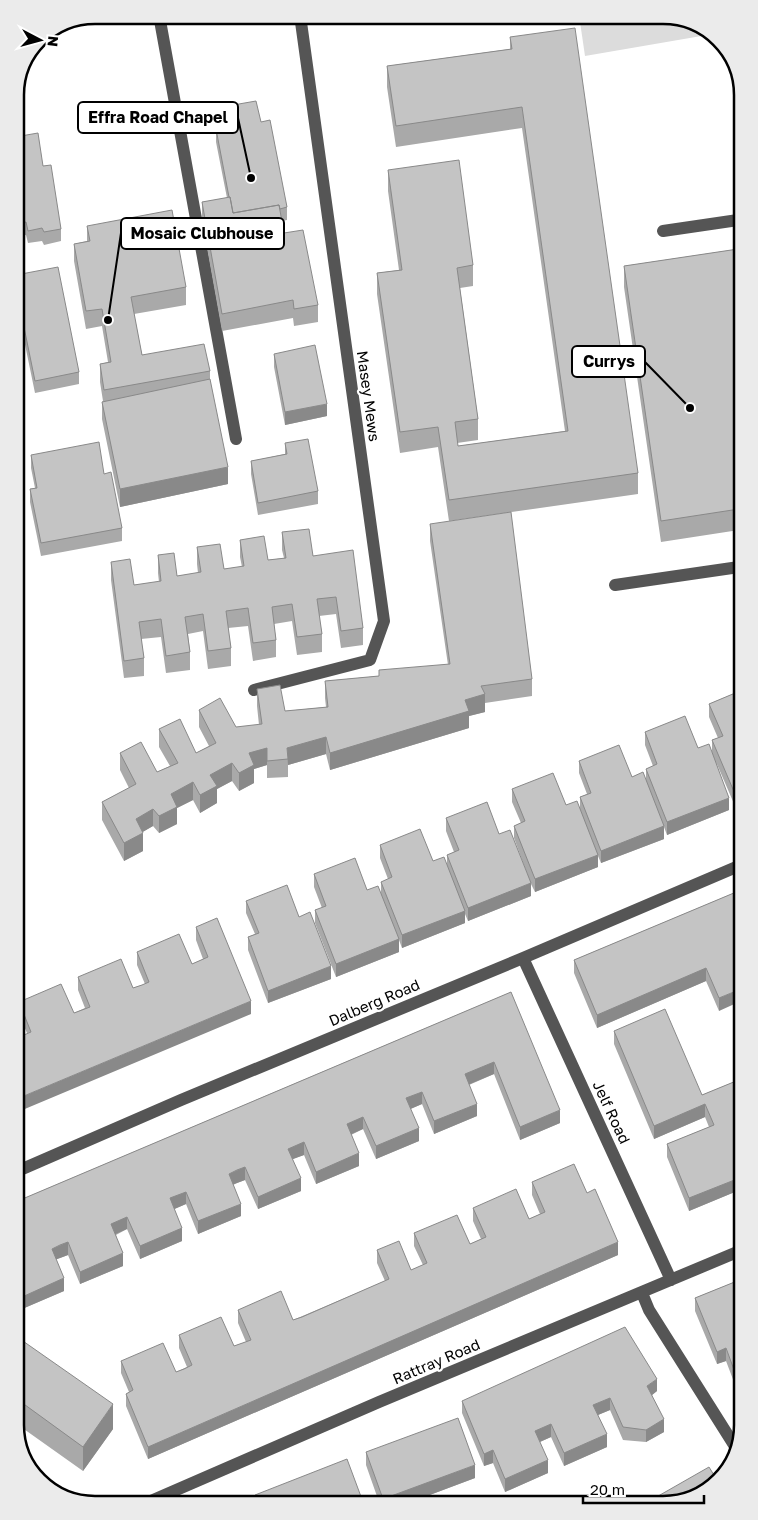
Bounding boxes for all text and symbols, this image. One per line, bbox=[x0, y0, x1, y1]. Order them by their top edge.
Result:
north arrow bbox=[15, 15, 65, 65]
text: N bbox=[44, 35, 62, 48]
callout: Effra Road Chapel bbox=[78, 102, 238, 133]
text: Effra Road Chapel bbox=[88, 107, 229, 127]
callout: Mosaic Clubhouse bbox=[121, 218, 284, 249]
text: Mosaic Clubhouse bbox=[131, 223, 273, 243]
callout: Currys bbox=[572, 346, 645, 377]
street label: Masey Mews bbox=[354, 349, 384, 443]
text: Currys bbox=[583, 351, 635, 371]
street label: Dalberg Road bbox=[326, 975, 422, 1029]
street label: Jelf Road bbox=[590, 1078, 634, 1146]
street label: Rattray Road bbox=[390, 1335, 482, 1387]
scale bar bbox=[583, 1472, 704, 1504]
text: 20 m bbox=[590, 1480, 625, 1498]

